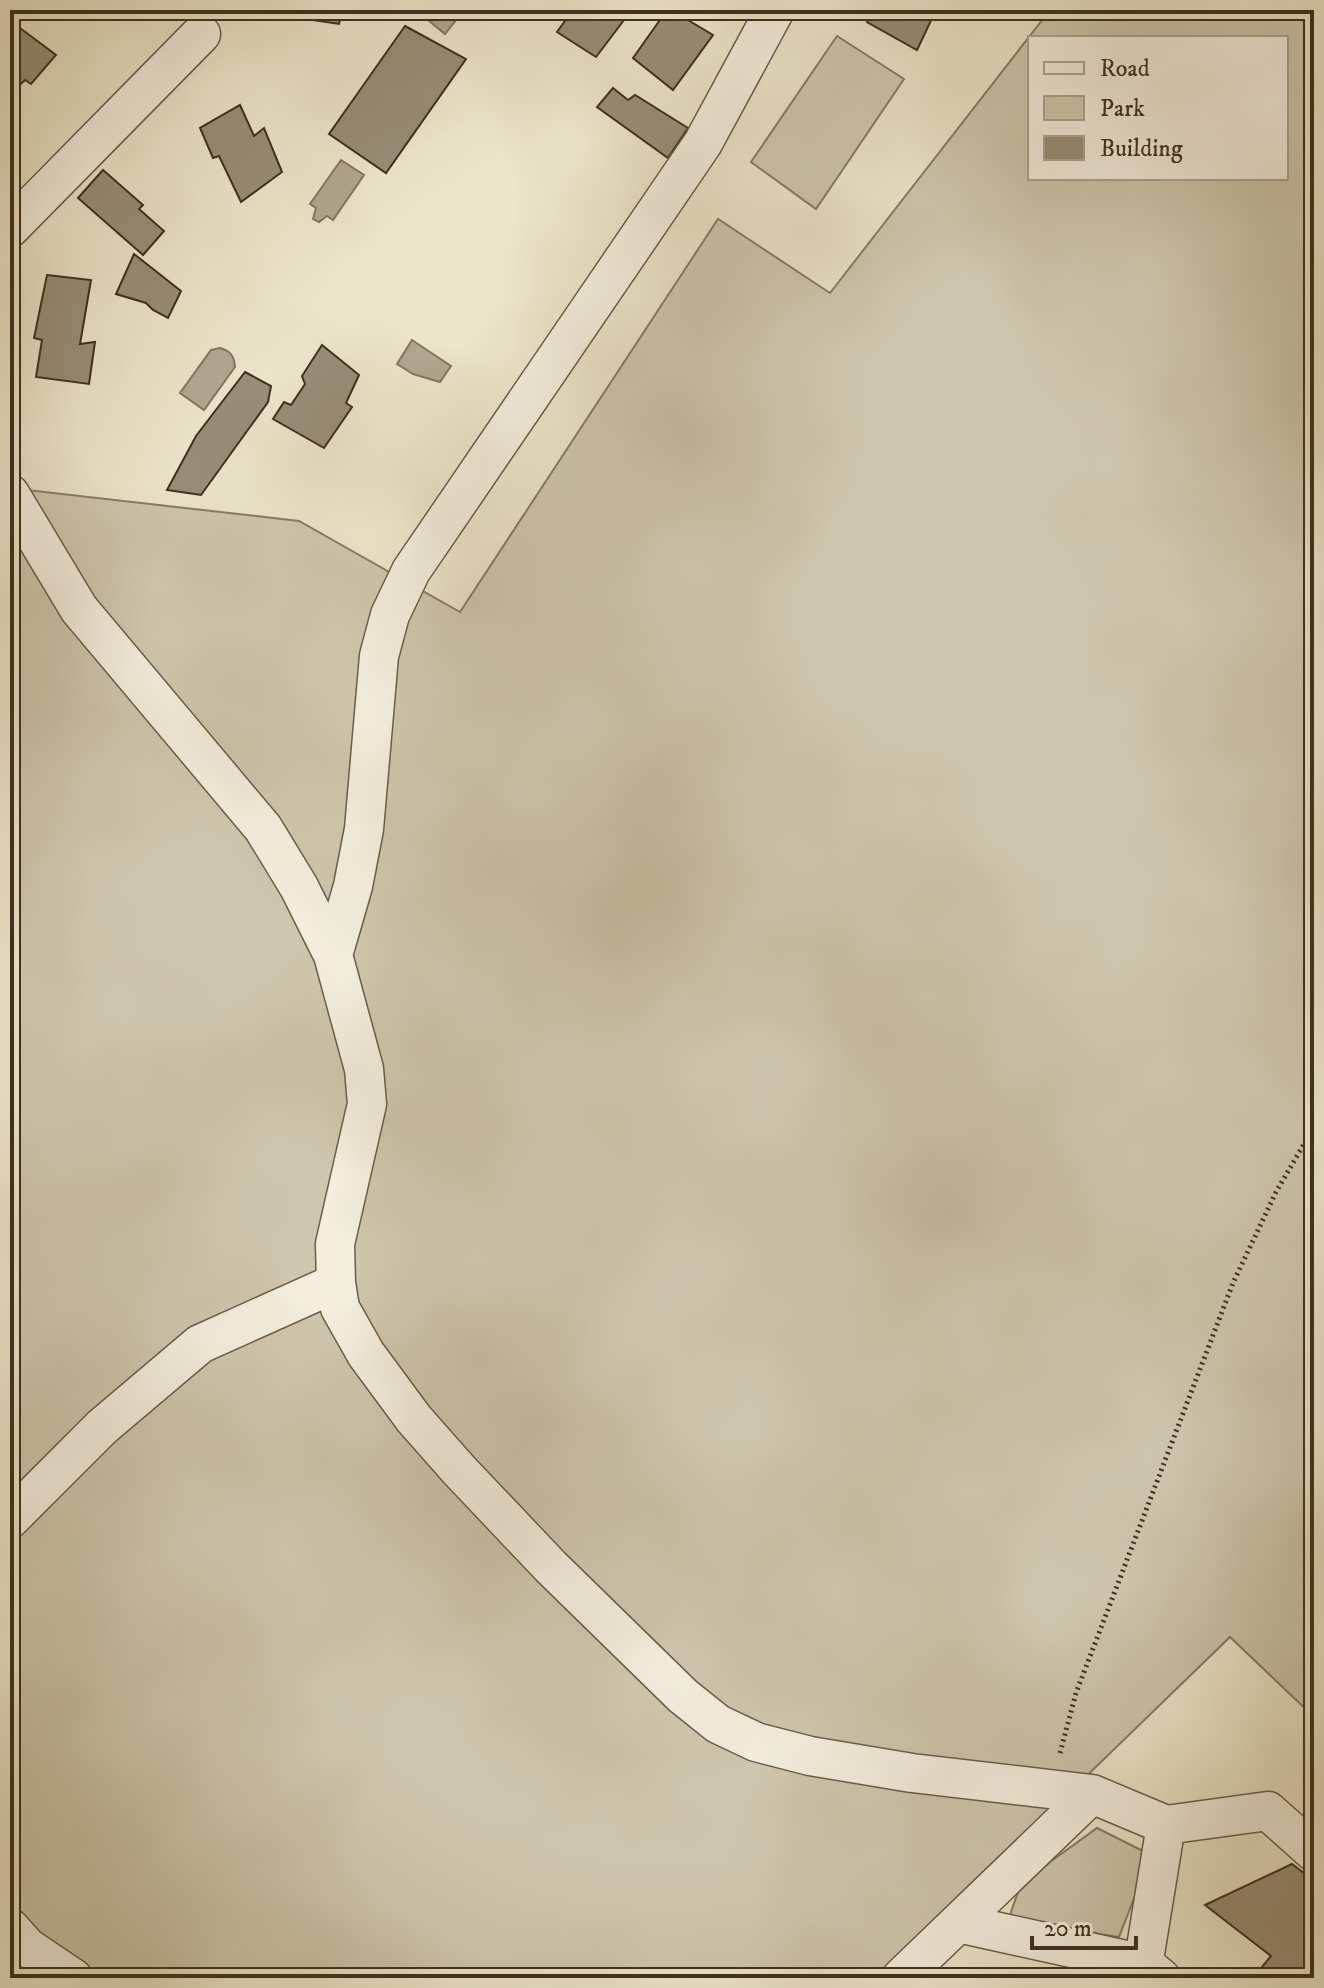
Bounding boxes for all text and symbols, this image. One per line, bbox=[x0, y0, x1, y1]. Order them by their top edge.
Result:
legend bbox=[1028, 36, 1288, 180]
text: Road bbox=[1100, 54, 1150, 84]
text: Park bbox=[1100, 94, 1145, 124]
text: Building bbox=[1100, 134, 1183, 164]
scale bar bbox=[1032, 1900, 1136, 1950]
text: 20 m bbox=[1044, 1914, 1092, 1944]

